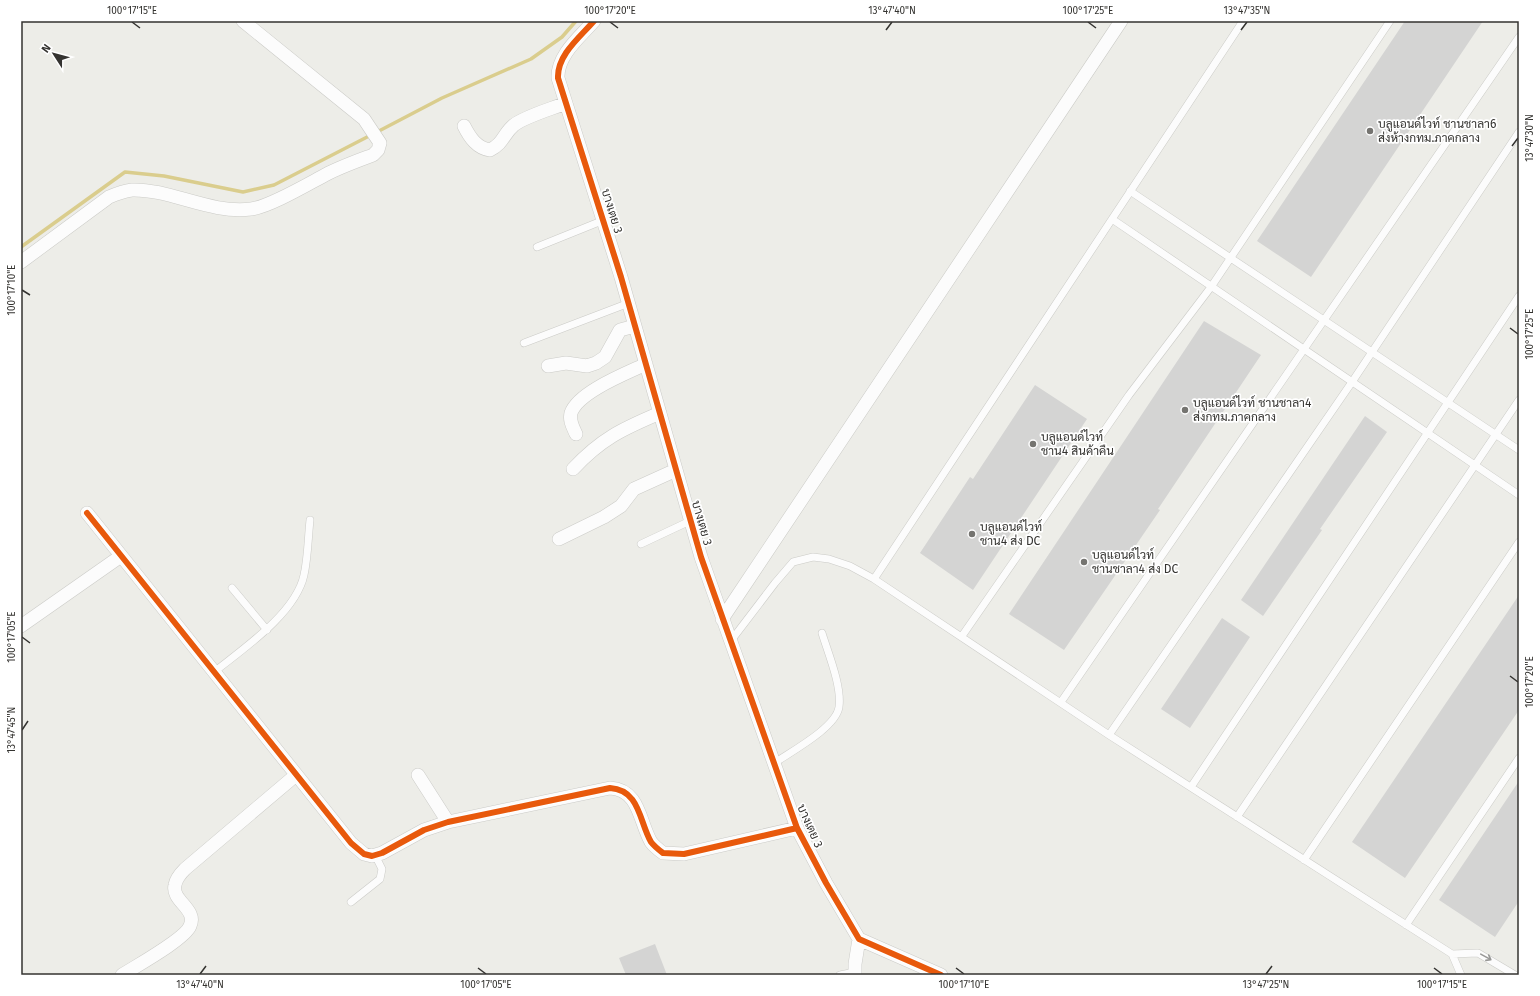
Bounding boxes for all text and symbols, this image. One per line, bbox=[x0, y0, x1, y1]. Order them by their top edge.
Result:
text: 100°17'15"E bbox=[107, 5, 157, 17]
text: 100°17'20"E bbox=[584, 5, 636, 17]
text: 13°47'40"N bbox=[868, 5, 916, 17]
text: 100°17'25"E bbox=[1063, 5, 1113, 17]
text: 13°47'35"N bbox=[1224, 5, 1270, 17]
north arrow bbox=[34, 34, 74, 74]
text: N bbox=[39, 42, 54, 55]
text: 13°47'30"N bbox=[1524, 114, 1536, 162]
place label: บลูแอนด์ไวท์ ชานชาลา6 ส่งห้างกทม.ภาคกลาง bbox=[1378, 116, 1496, 145]
marker: บลูแอนด์ไวท์ ชานชาลา6 ส่งห้างกทม.ภาคกลาง bbox=[1365, 126, 1375, 136]
street label: บางเตย 3 bbox=[599, 187, 625, 235]
text: 100°17'10"E bbox=[6, 265, 18, 315]
text: 100°17'25"E bbox=[1524, 309, 1536, 359]
place label: บลูแอนด์ไวท์ ชานชาลา4 ส่งกทม.ภาคกลาง bbox=[1193, 395, 1312, 424]
marker: บลูแอนด์ไวท์ ชานชาลา4 ส่งกทม.ภาคกลาง bbox=[1180, 405, 1190, 415]
place label: บลูแอนด์ไวท์ ชาน4 สินค้าคืน bbox=[1041, 429, 1114, 458]
marker: บลูแอนด์ไวท์ ชาน4 สินค้าคืน bbox=[1028, 439, 1038, 449]
street label: บางเตย 3 bbox=[689, 499, 715, 547]
place label: บลูแอนด์ไวท์ ชาน4 ส่ง DC bbox=[980, 519, 1042, 548]
marker: บลูแอนด์ไวท์ ชาน4 ส่ง DC bbox=[967, 529, 977, 539]
place label: บลูแอนด์ไวท์ ชานชาลา4 ส่ง DC bbox=[1092, 547, 1178, 576]
marker: บลูแอนด์ไวท์ ชานชาลา4 ส่ง DC bbox=[1079, 557, 1089, 567]
text: 100°17'05"E bbox=[6, 611, 18, 663]
text: 100°17'20"E bbox=[1524, 656, 1536, 708]
text: 13°47'45"N bbox=[6, 707, 18, 753]
street label: บางเตย 3 bbox=[794, 802, 826, 850]
one-way arrow bbox=[1480, 954, 1492, 962]
text: 13°47'40"N bbox=[176, 979, 224, 991]
text: 100°17'05"E bbox=[460, 979, 512, 991]
text: 100°17'10"E bbox=[939, 979, 989, 991]
text: 13°47'25"N bbox=[1243, 979, 1289, 991]
text: 100°17'15"E bbox=[1417, 979, 1467, 991]

